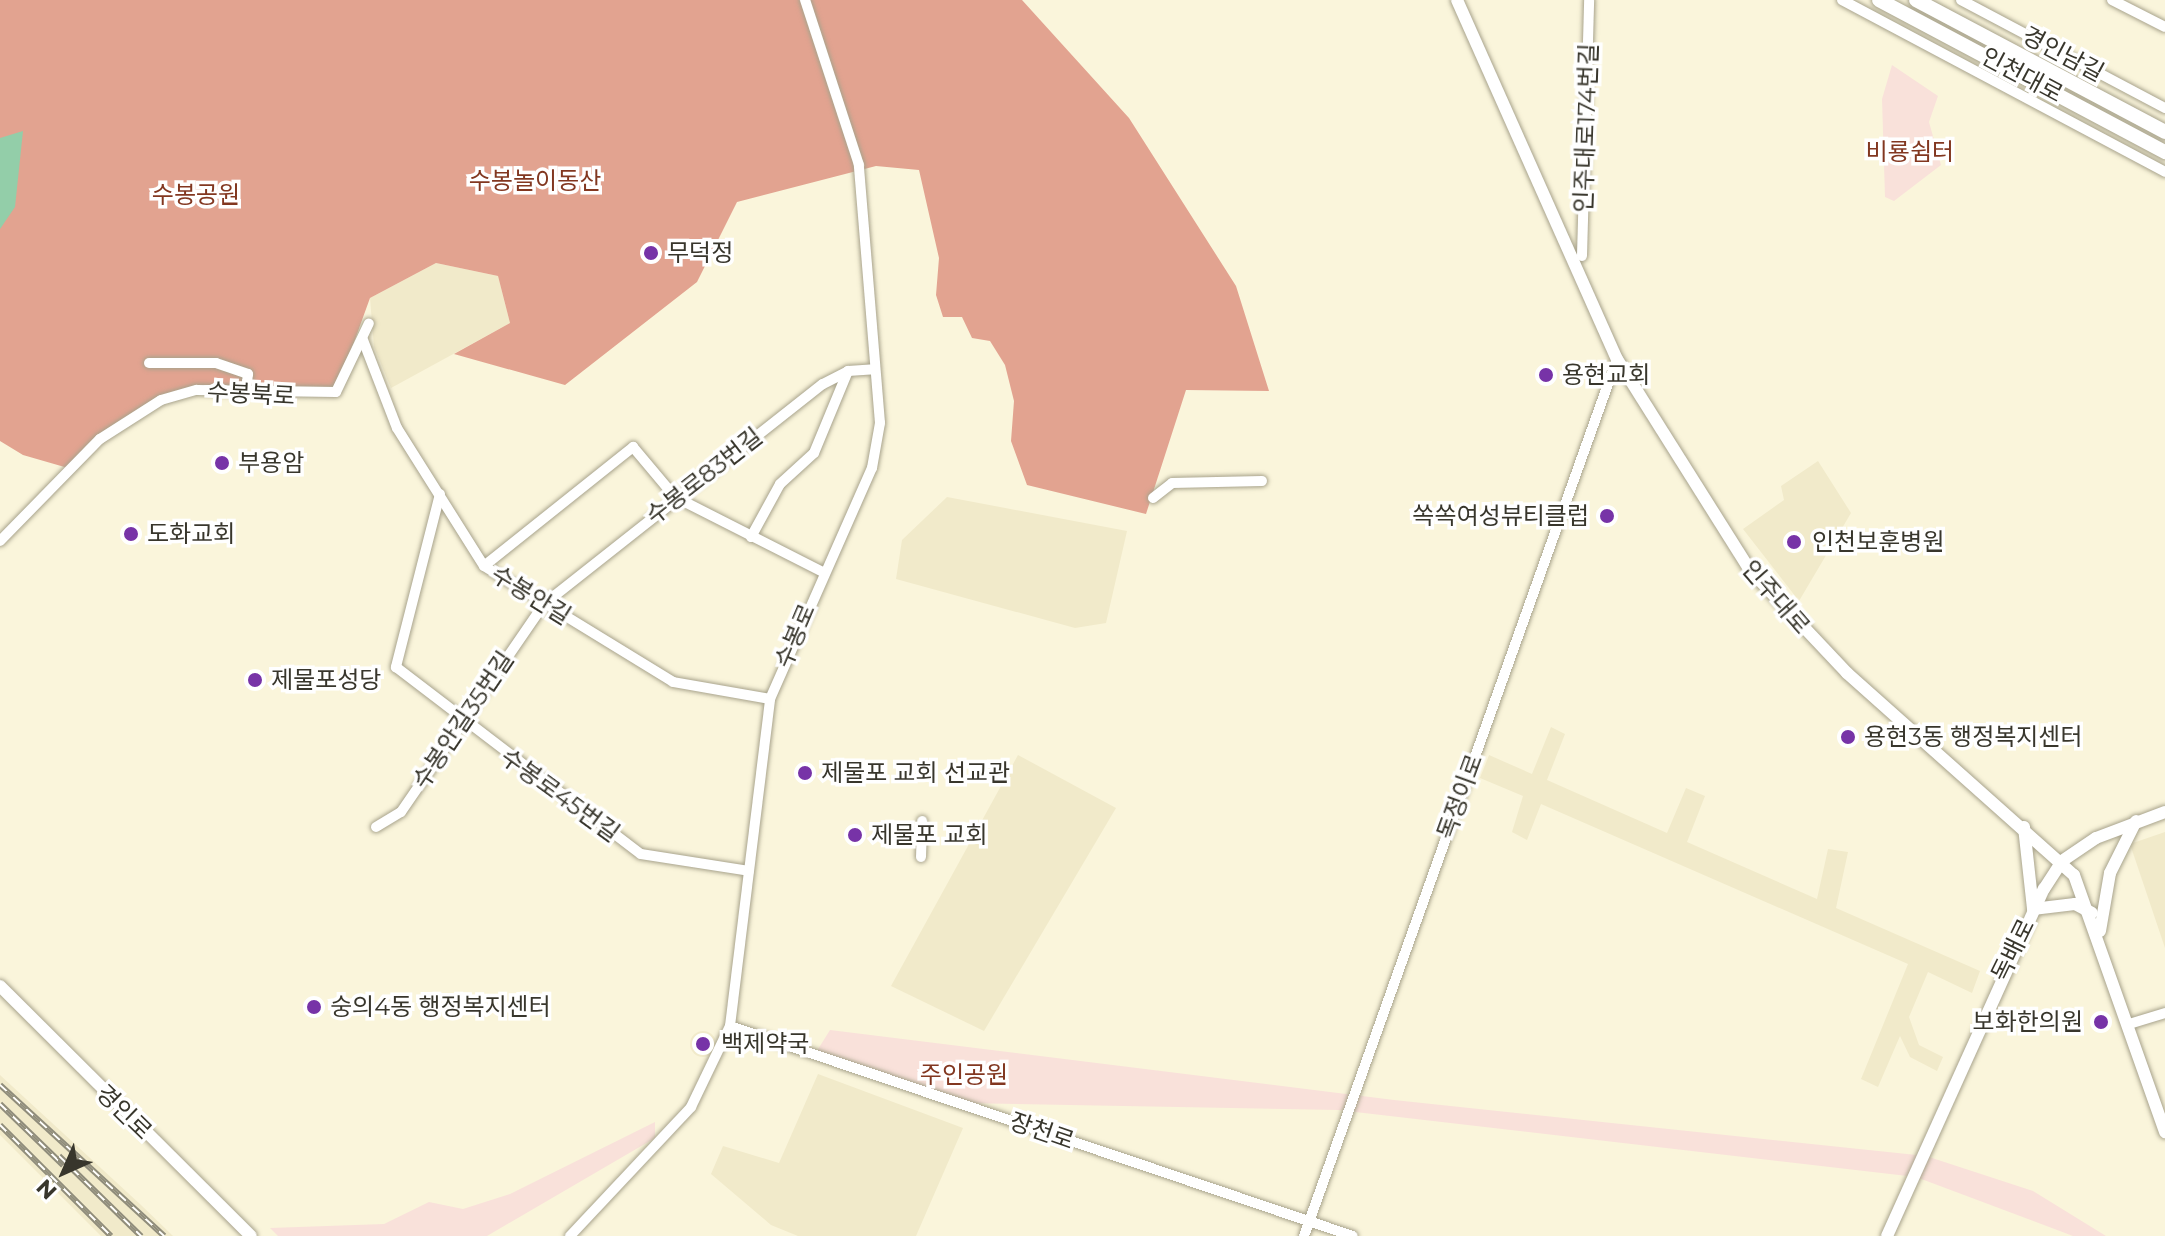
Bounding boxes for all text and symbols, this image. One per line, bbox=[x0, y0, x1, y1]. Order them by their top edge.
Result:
street label: 경인남길 bbox=[2017, 21, 2109, 87]
street label: 인천대로 bbox=[1976, 42, 2068, 108]
street label: 인주대로174번길 bbox=[1569, 43, 1603, 213]
park label: 비룡쉼터 bbox=[1866, 138, 1954, 166]
park label: 수봉놀이동산 bbox=[469, 167, 601, 195]
park label: 수봉공원 bbox=[152, 181, 240, 209]
place label: 무덕정 bbox=[667, 239, 733, 267]
marker: 무덕정 bbox=[642, 244, 660, 262]
place label: 용현교회 bbox=[1562, 361, 1650, 389]
marker: 용현교회 bbox=[1537, 366, 1555, 384]
street label: 수봉북로 bbox=[206, 377, 296, 411]
street label: 수봉로83번길 bbox=[640, 422, 768, 530]
place label: 부용암 bbox=[238, 449, 304, 477]
marker: 부용암 bbox=[213, 454, 231, 472]
place label: 쏙쏙여성뷰티클럽 bbox=[1412, 502, 1589, 530]
marker: 쏙쏙여성뷰티클럽 bbox=[1596, 505, 1618, 527]
place label: 도화교회 bbox=[147, 520, 235, 548]
marker: 도화교회 bbox=[122, 525, 140, 543]
place label: 인천보훈병원 bbox=[1812, 528, 1944, 556]
marker: 인천보훈병원 bbox=[1783, 531, 1805, 553]
street label: 인주대로 bbox=[1736, 554, 1816, 640]
street label: 수봉안길 bbox=[486, 559, 576, 631]
street label: 수봉로 bbox=[769, 600, 821, 672]
street label: 수봉안길35번길 bbox=[407, 646, 519, 794]
place label: 제물포성당 bbox=[271, 666, 381, 694]
marker: 제물포성당 bbox=[246, 671, 264, 689]
place label: 용현3동 행정복지센터 bbox=[1864, 723, 2083, 751]
marker: 용현3동 행정복지센터 bbox=[1839, 728, 1857, 746]
street label: 수봉로45번길 bbox=[495, 742, 625, 848]
street label: 독정이로 bbox=[1431, 751, 1489, 843]
place label: 제물포 교회 선교관 bbox=[821, 759, 1010, 787]
marker: 제물포 교회 선교관 bbox=[796, 764, 814, 782]
place label: 제물포 교회 bbox=[871, 821, 988, 849]
marker: 제물포 교회 bbox=[846, 826, 864, 844]
street label: 독배로 bbox=[1986, 914, 2040, 986]
place label: 숭의4동 행정복지센터 bbox=[330, 993, 551, 1021]
marker: 숭의4동 행정복지센터 bbox=[305, 998, 323, 1016]
place label: 보화한의원 bbox=[1973, 1008, 2083, 1036]
marker: 보화한의원 bbox=[2090, 1011, 2112, 1033]
place label: 백제약국 bbox=[721, 1030, 809, 1058]
marker: 백제약국 bbox=[692, 1033, 714, 1055]
park label: 주인공원 bbox=[920, 1061, 1008, 1089]
street label: 경인로 bbox=[90, 1079, 158, 1145]
street label: 장천로 bbox=[1006, 1107, 1078, 1155]
north arrow bbox=[24, 1132, 104, 1212]
text: N bbox=[31, 1173, 63, 1205]

